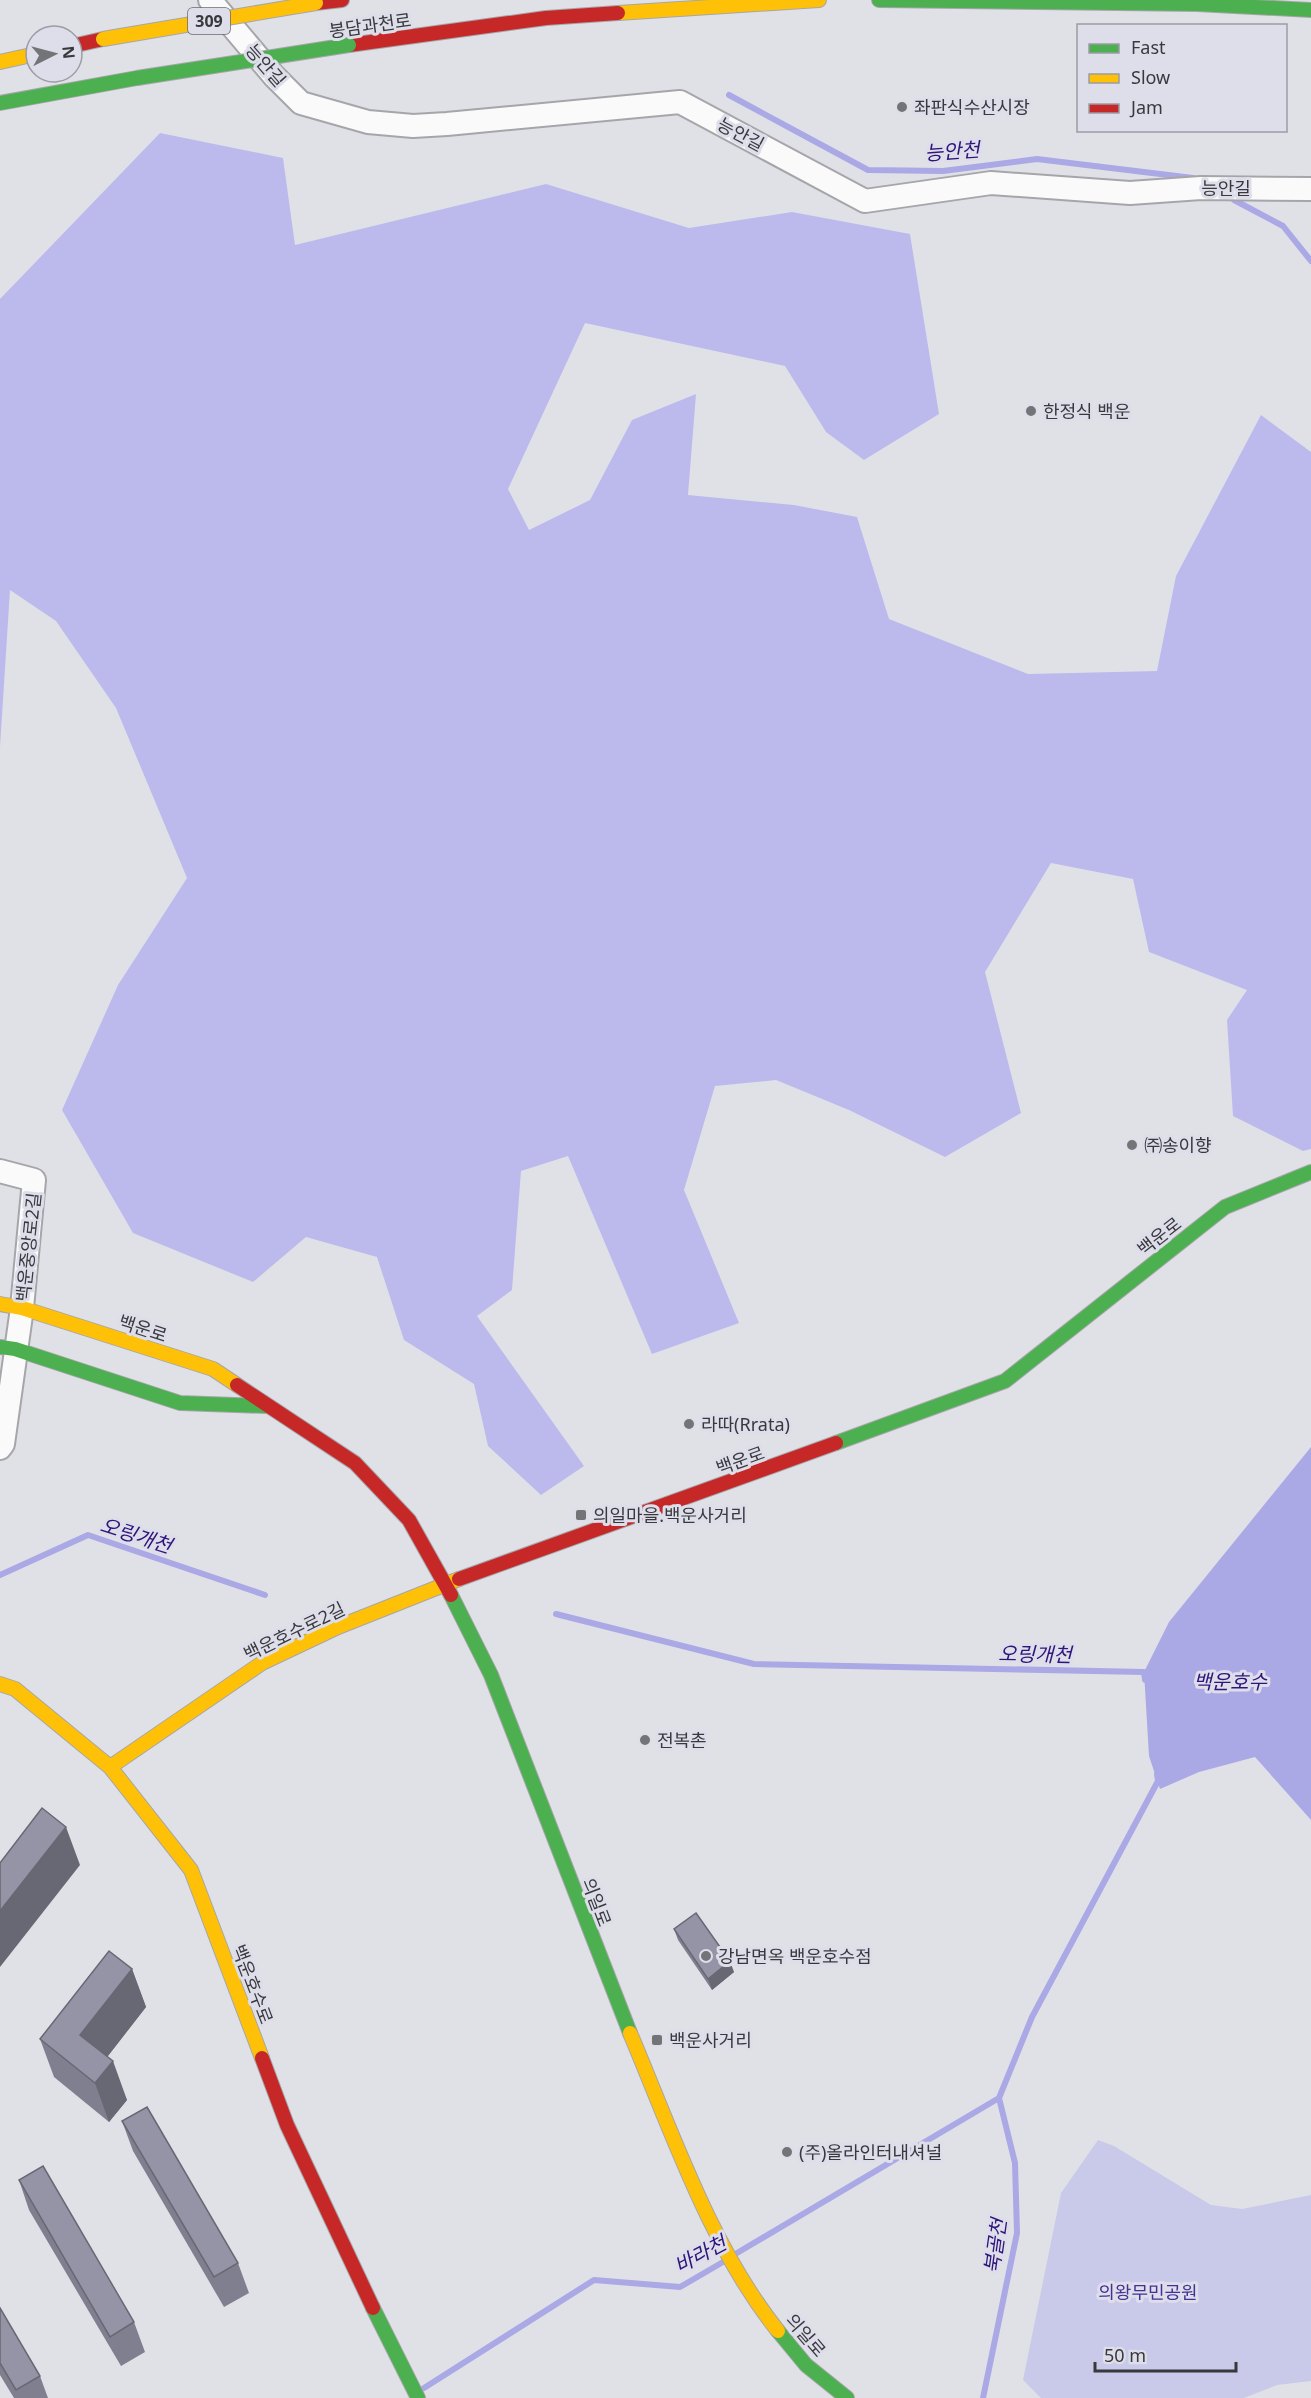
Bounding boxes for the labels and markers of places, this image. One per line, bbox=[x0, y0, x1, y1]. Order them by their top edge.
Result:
place label: 좌판식수산시장 bbox=[914, 95, 1030, 119]
marker: 좌판식수산시장 bbox=[895, 100, 909, 114]
place label: 한정식 백운 bbox=[1043, 399, 1130, 423]
marker: 한정식 백운 bbox=[1024, 404, 1038, 418]
place label: ㈜송이향 bbox=[1144, 1133, 1212, 1157]
marker: ㈜송이향 bbox=[1125, 1138, 1139, 1152]
place label: 라따(Rrata) bbox=[701, 1412, 790, 1436]
marker: 라따(Rrata) bbox=[682, 1417, 696, 1431]
place label: 의일마을.백운사거리 bbox=[593, 1503, 747, 1527]
marker: 의일마을.백운사거리 bbox=[574, 1508, 588, 1522]
place label: 전복촌 bbox=[657, 1728, 707, 1752]
marker: 전복촌 bbox=[638, 1733, 652, 1747]
place label: 강남면옥 백운호수점 bbox=[718, 1944, 872, 1968]
marker: 강남면옥 백운호수점 bbox=[699, 1949, 713, 1963]
place label: 백운사거리 bbox=[669, 2028, 752, 2052]
marker: 백운사거리 bbox=[650, 2033, 664, 2047]
place label: (주)올라인터내셔널 bbox=[799, 2140, 942, 2164]
marker: (주)올라인터내셔널 bbox=[780, 2145, 794, 2159]

